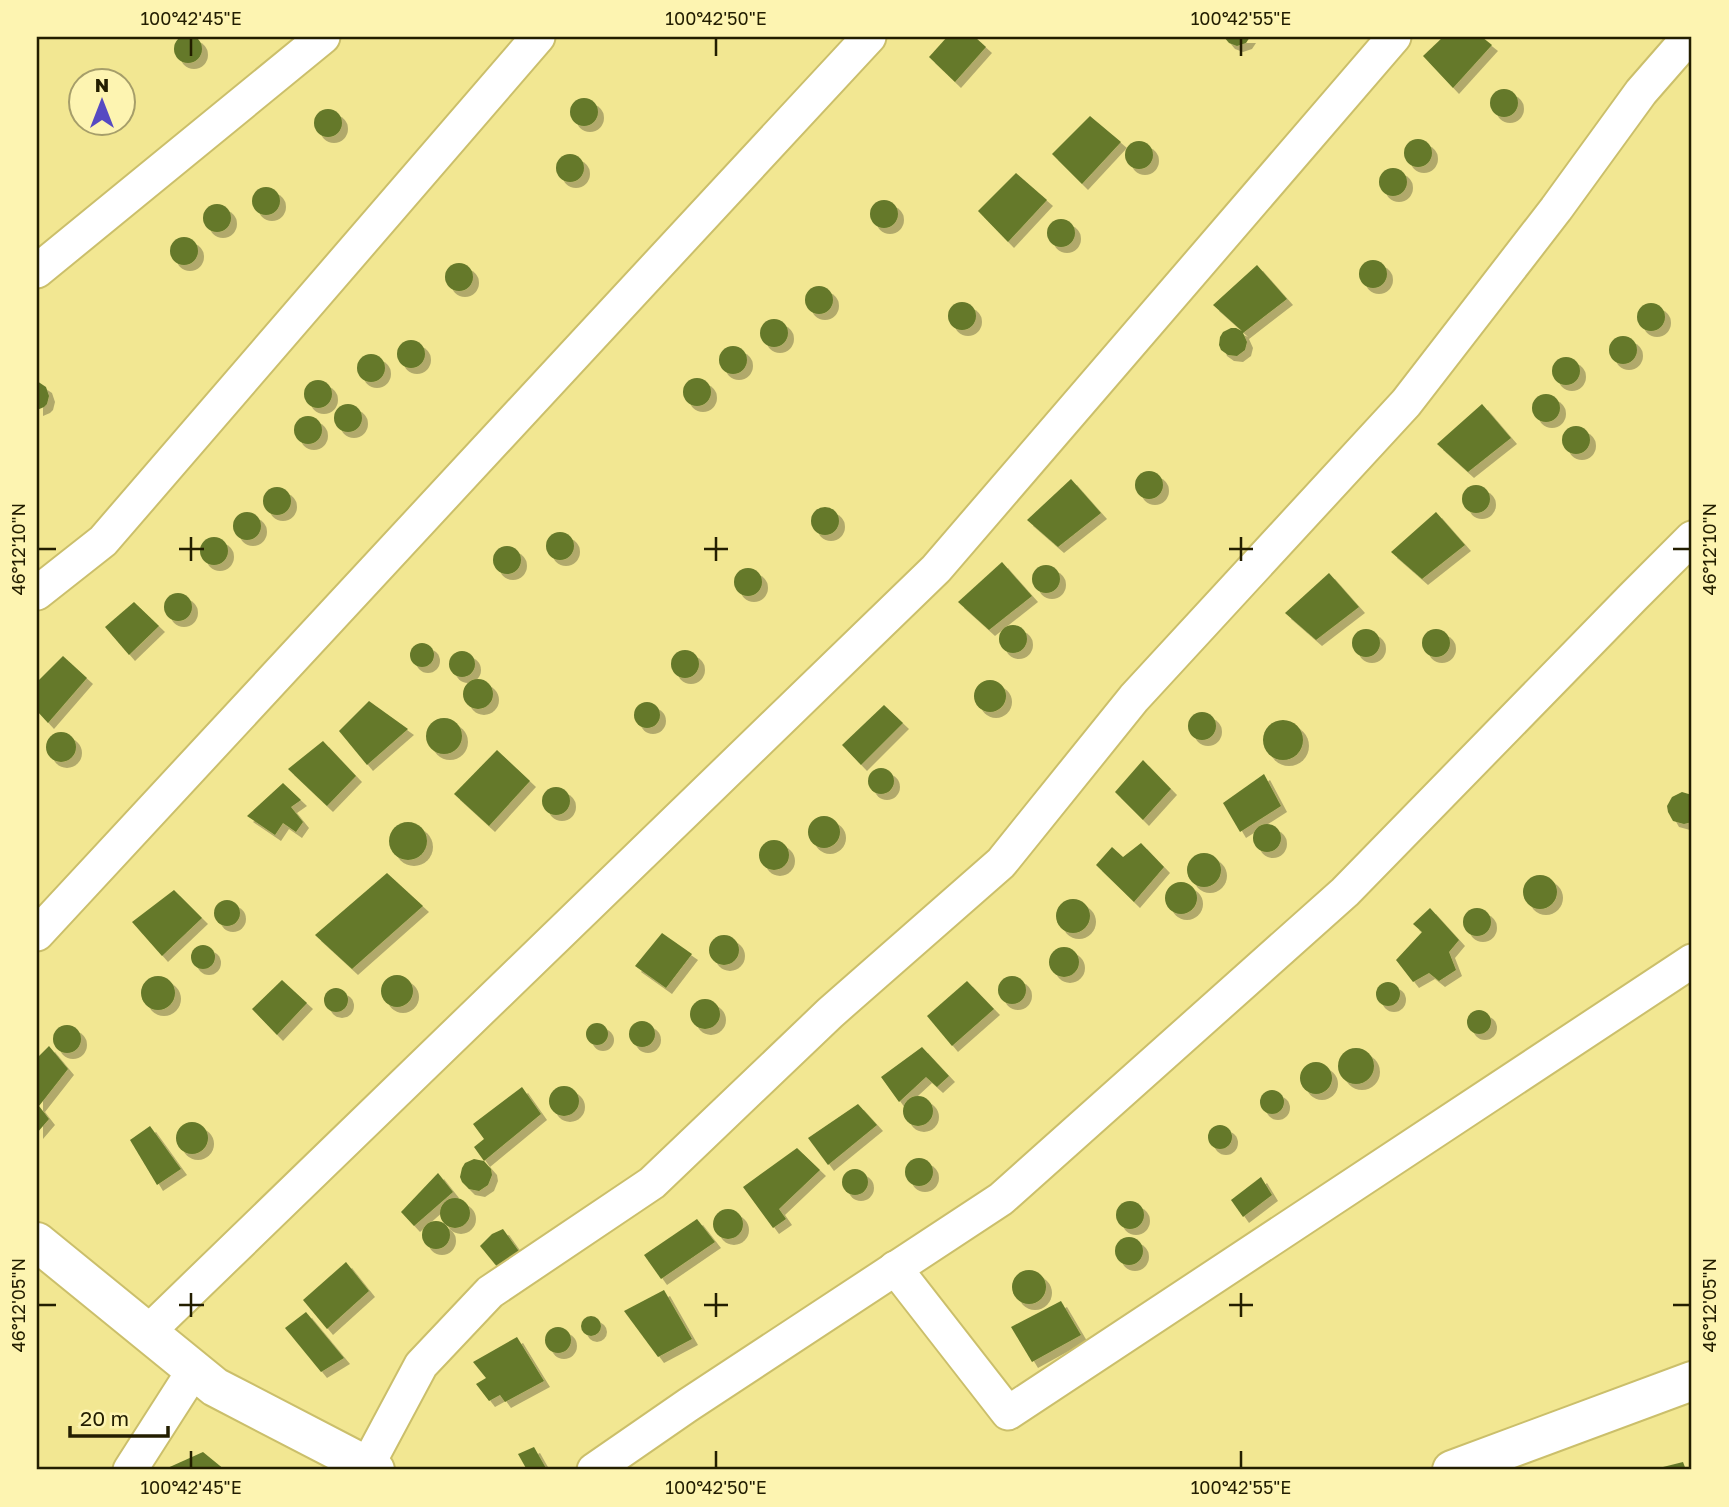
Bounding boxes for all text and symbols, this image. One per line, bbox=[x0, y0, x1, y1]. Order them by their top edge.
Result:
text: 100°42'45"E bbox=[140, 7, 242, 29]
text: 100°42'50"E bbox=[665, 7, 767, 29]
text: 100°42'55"E bbox=[1191, 7, 1291, 29]
north arrow bbox=[66, 66, 136, 136]
text: N bbox=[95, 73, 109, 96]
text: 46°12'10"N bbox=[7, 503, 29, 595]
text: 46°12'10"N bbox=[1698, 503, 1720, 595]
text: 46°12'05"N bbox=[7, 1258, 29, 1352]
text: 46°12'05"N bbox=[1698, 1258, 1720, 1352]
scale bar bbox=[70, 1395, 168, 1439]
text: 20 m bbox=[80, 1405, 129, 1431]
text: 100°42'45"E bbox=[140, 1476, 242, 1498]
text: 100°42'50"E bbox=[665, 1476, 767, 1498]
text: 100°42'55"E bbox=[1191, 1476, 1291, 1498]

